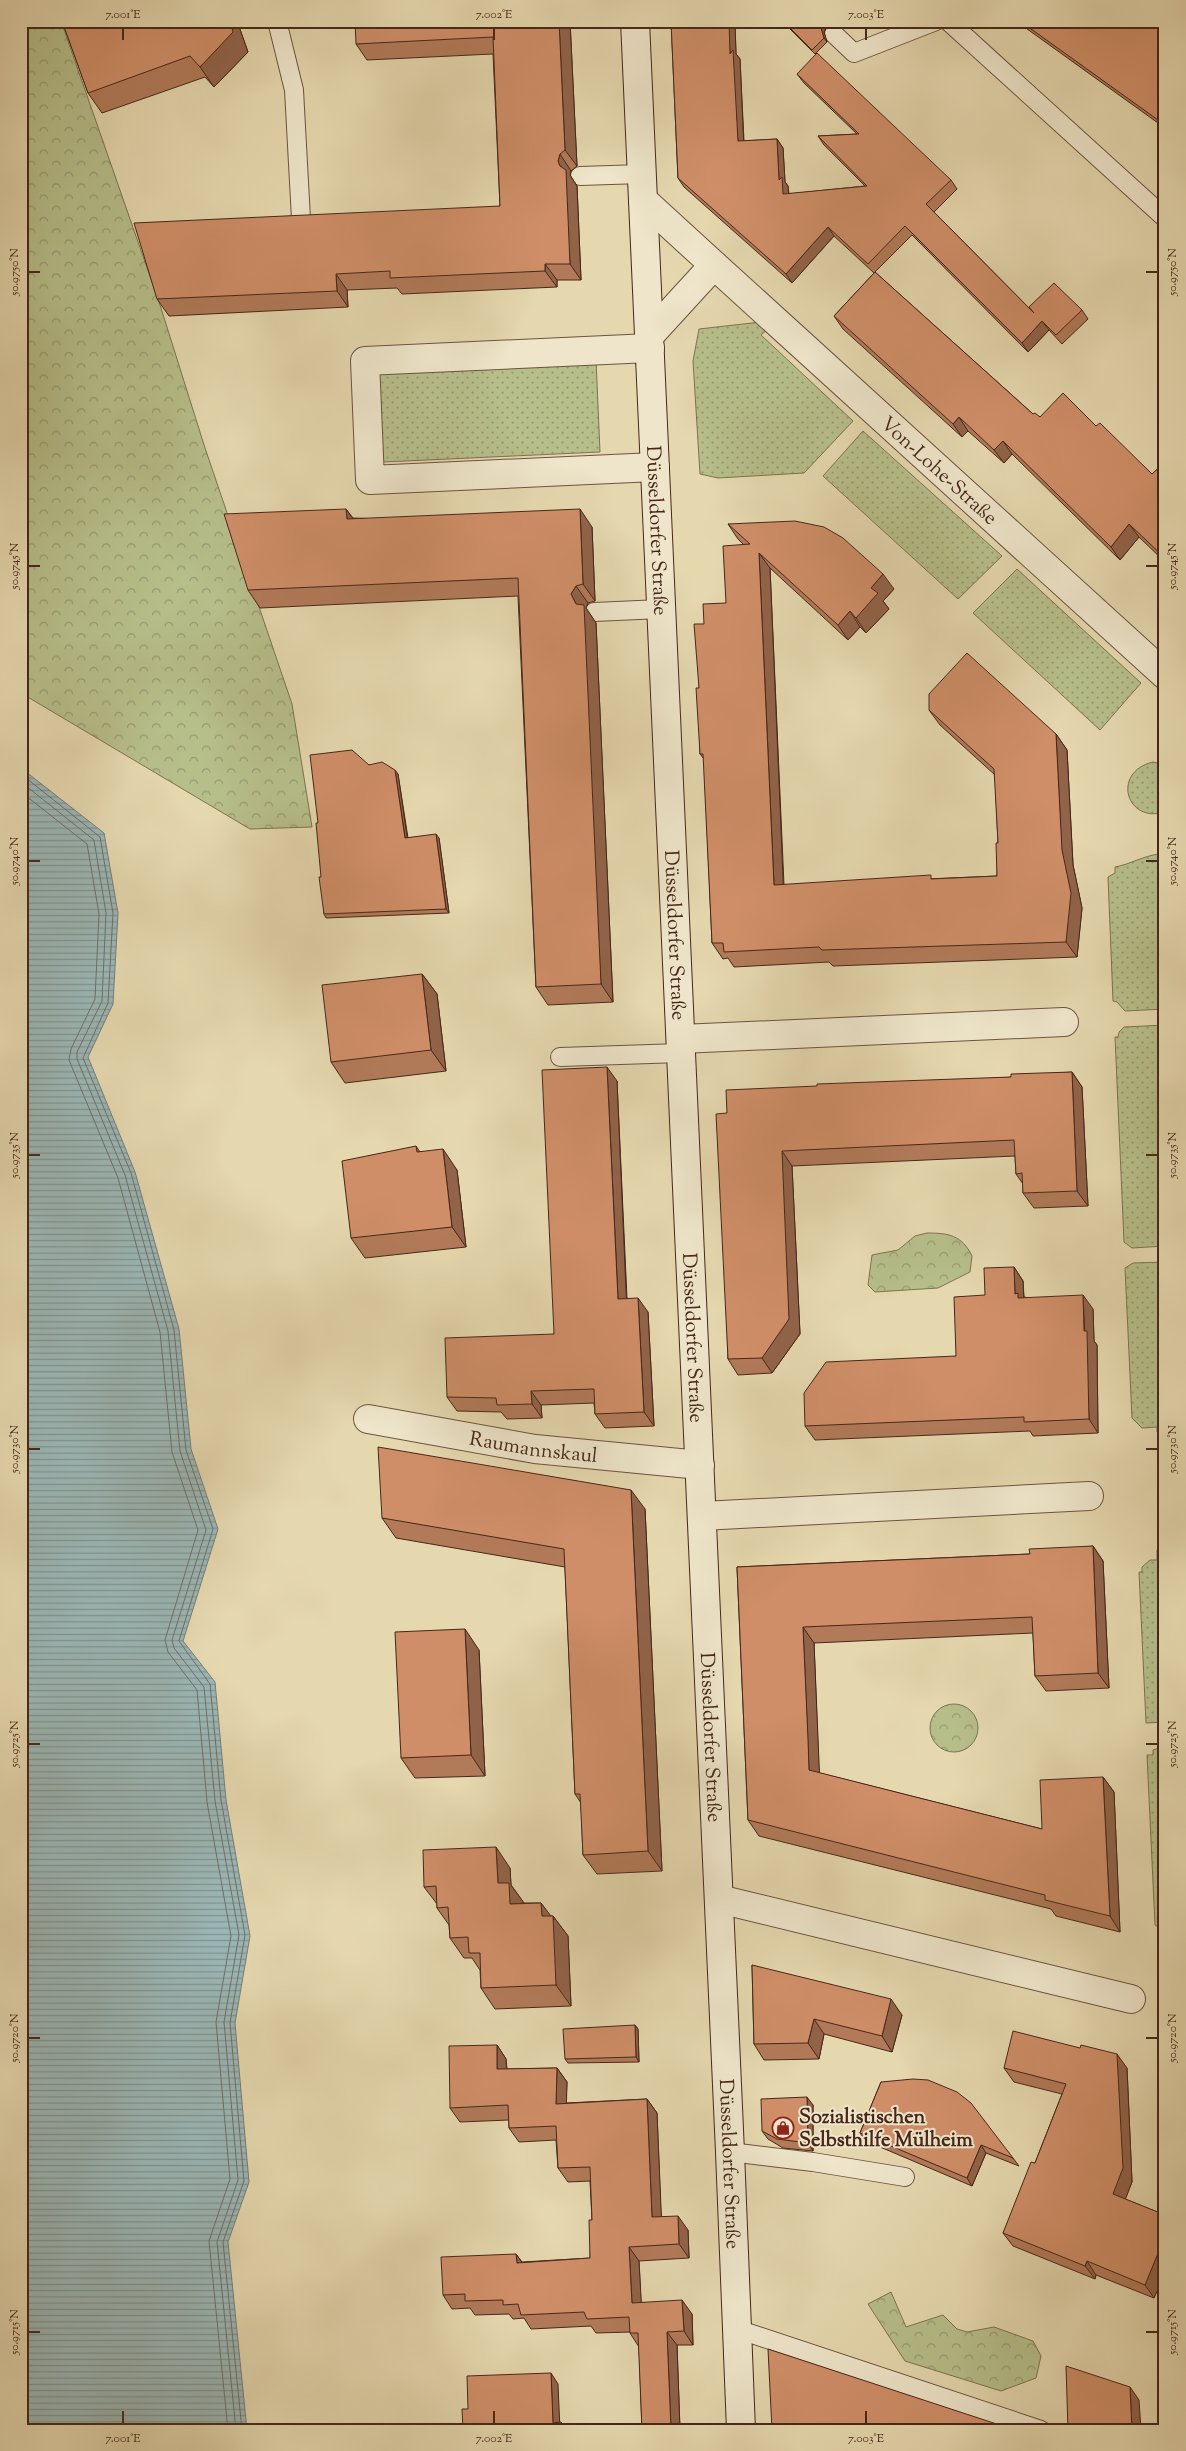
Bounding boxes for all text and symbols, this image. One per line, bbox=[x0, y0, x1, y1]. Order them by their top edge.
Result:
text: 7.001°E bbox=[105, 6, 141, 24]
text: 7.002°E bbox=[476, 6, 513, 24]
text: 7.003°E bbox=[848, 6, 885, 24]
text: 50.9750°N bbox=[6, 248, 24, 297]
text: 50.9750°N bbox=[1164, 248, 1182, 297]
street label: Von-Lohe-Straße bbox=[873, 411, 1003, 533]
street label: Düsseldorfer Straße bbox=[637, 445, 673, 616]
text: 50.9745°N bbox=[6, 542, 24, 590]
text: 50.9745°N bbox=[1164, 542, 1182, 590]
text: 50.9740°N bbox=[6, 836, 24, 886]
text: 50.9740°N bbox=[1164, 836, 1182, 886]
street label: Düsseldorfer Straße bbox=[655, 850, 692, 1021]
text: 50.9735°N bbox=[6, 1131, 24, 1179]
text: 50.9735°N bbox=[1164, 1131, 1182, 1179]
street label: Düsseldorfer Straße bbox=[673, 1252, 709, 1424]
text: 50.9730°N bbox=[6, 1424, 24, 1474]
text: 50.9730°N bbox=[1164, 1424, 1182, 1474]
street label: Raumannskaul bbox=[467, 1425, 599, 1472]
street label: Düsseldorfer Straße bbox=[691, 1652, 727, 1823]
text: 50.9725°N bbox=[6, 1720, 24, 1769]
text: 50.9725°N bbox=[1164, 1720, 1182, 1769]
text: 50.9720°N bbox=[6, 2013, 24, 2064]
text: 50.9720°N bbox=[1164, 2013, 1182, 2064]
street label: Düsseldorfer Straße bbox=[710, 2078, 746, 2250]
place label: Sozialistischen Selbsthilfe Mülheim bbox=[799, 2104, 973, 2156]
shop icon: Sozialistischen Selbsthilfe Mülheim bbox=[771, 2116, 795, 2140]
text: 50.9715°N bbox=[6, 2309, 24, 2356]
text: 50.9715°N bbox=[1164, 2309, 1182, 2356]
text: 7.001°E bbox=[105, 2430, 141, 2448]
text: 7.002°E bbox=[476, 2430, 513, 2448]
text: 7.003°E bbox=[848, 2430, 885, 2448]

